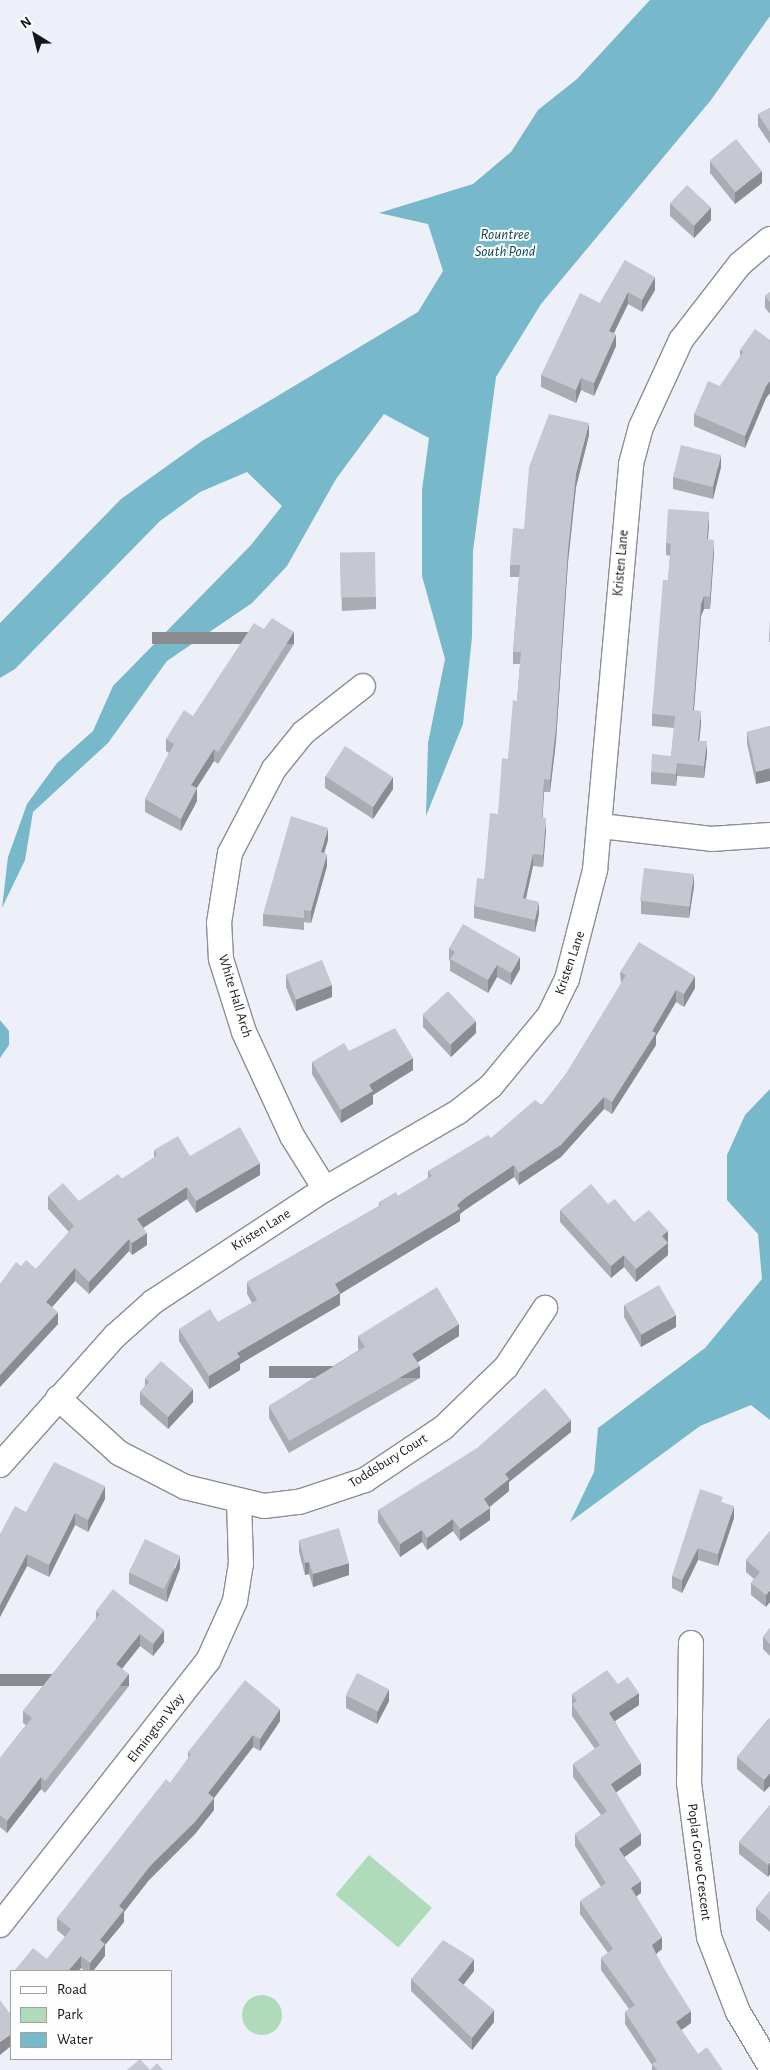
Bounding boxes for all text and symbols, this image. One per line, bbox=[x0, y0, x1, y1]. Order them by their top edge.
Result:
north arrow bbox=[10, 10, 60, 60]
text: N bbox=[18, 14, 34, 31]
water label: Rountree South Pond bbox=[475, 225, 535, 260]
street label: Kristen Lane bbox=[610, 529, 632, 597]
street label: Kristen Lane bbox=[551, 929, 589, 997]
street label: White Hall Arch bbox=[214, 952, 256, 1040]
street label: Kristen Lane bbox=[228, 1205, 294, 1255]
street label: Toddsbury Court bbox=[346, 1430, 430, 1492]
street label: Elmington Way bbox=[124, 1690, 188, 1766]
street label: Poplar Grove Crescent bbox=[683, 1803, 715, 1921]
legend bbox=[10, 1970, 172, 2060]
text: Road bbox=[57, 1982, 87, 1997]
text: Park bbox=[57, 2007, 83, 2022]
text: Water bbox=[57, 2032, 93, 2047]

